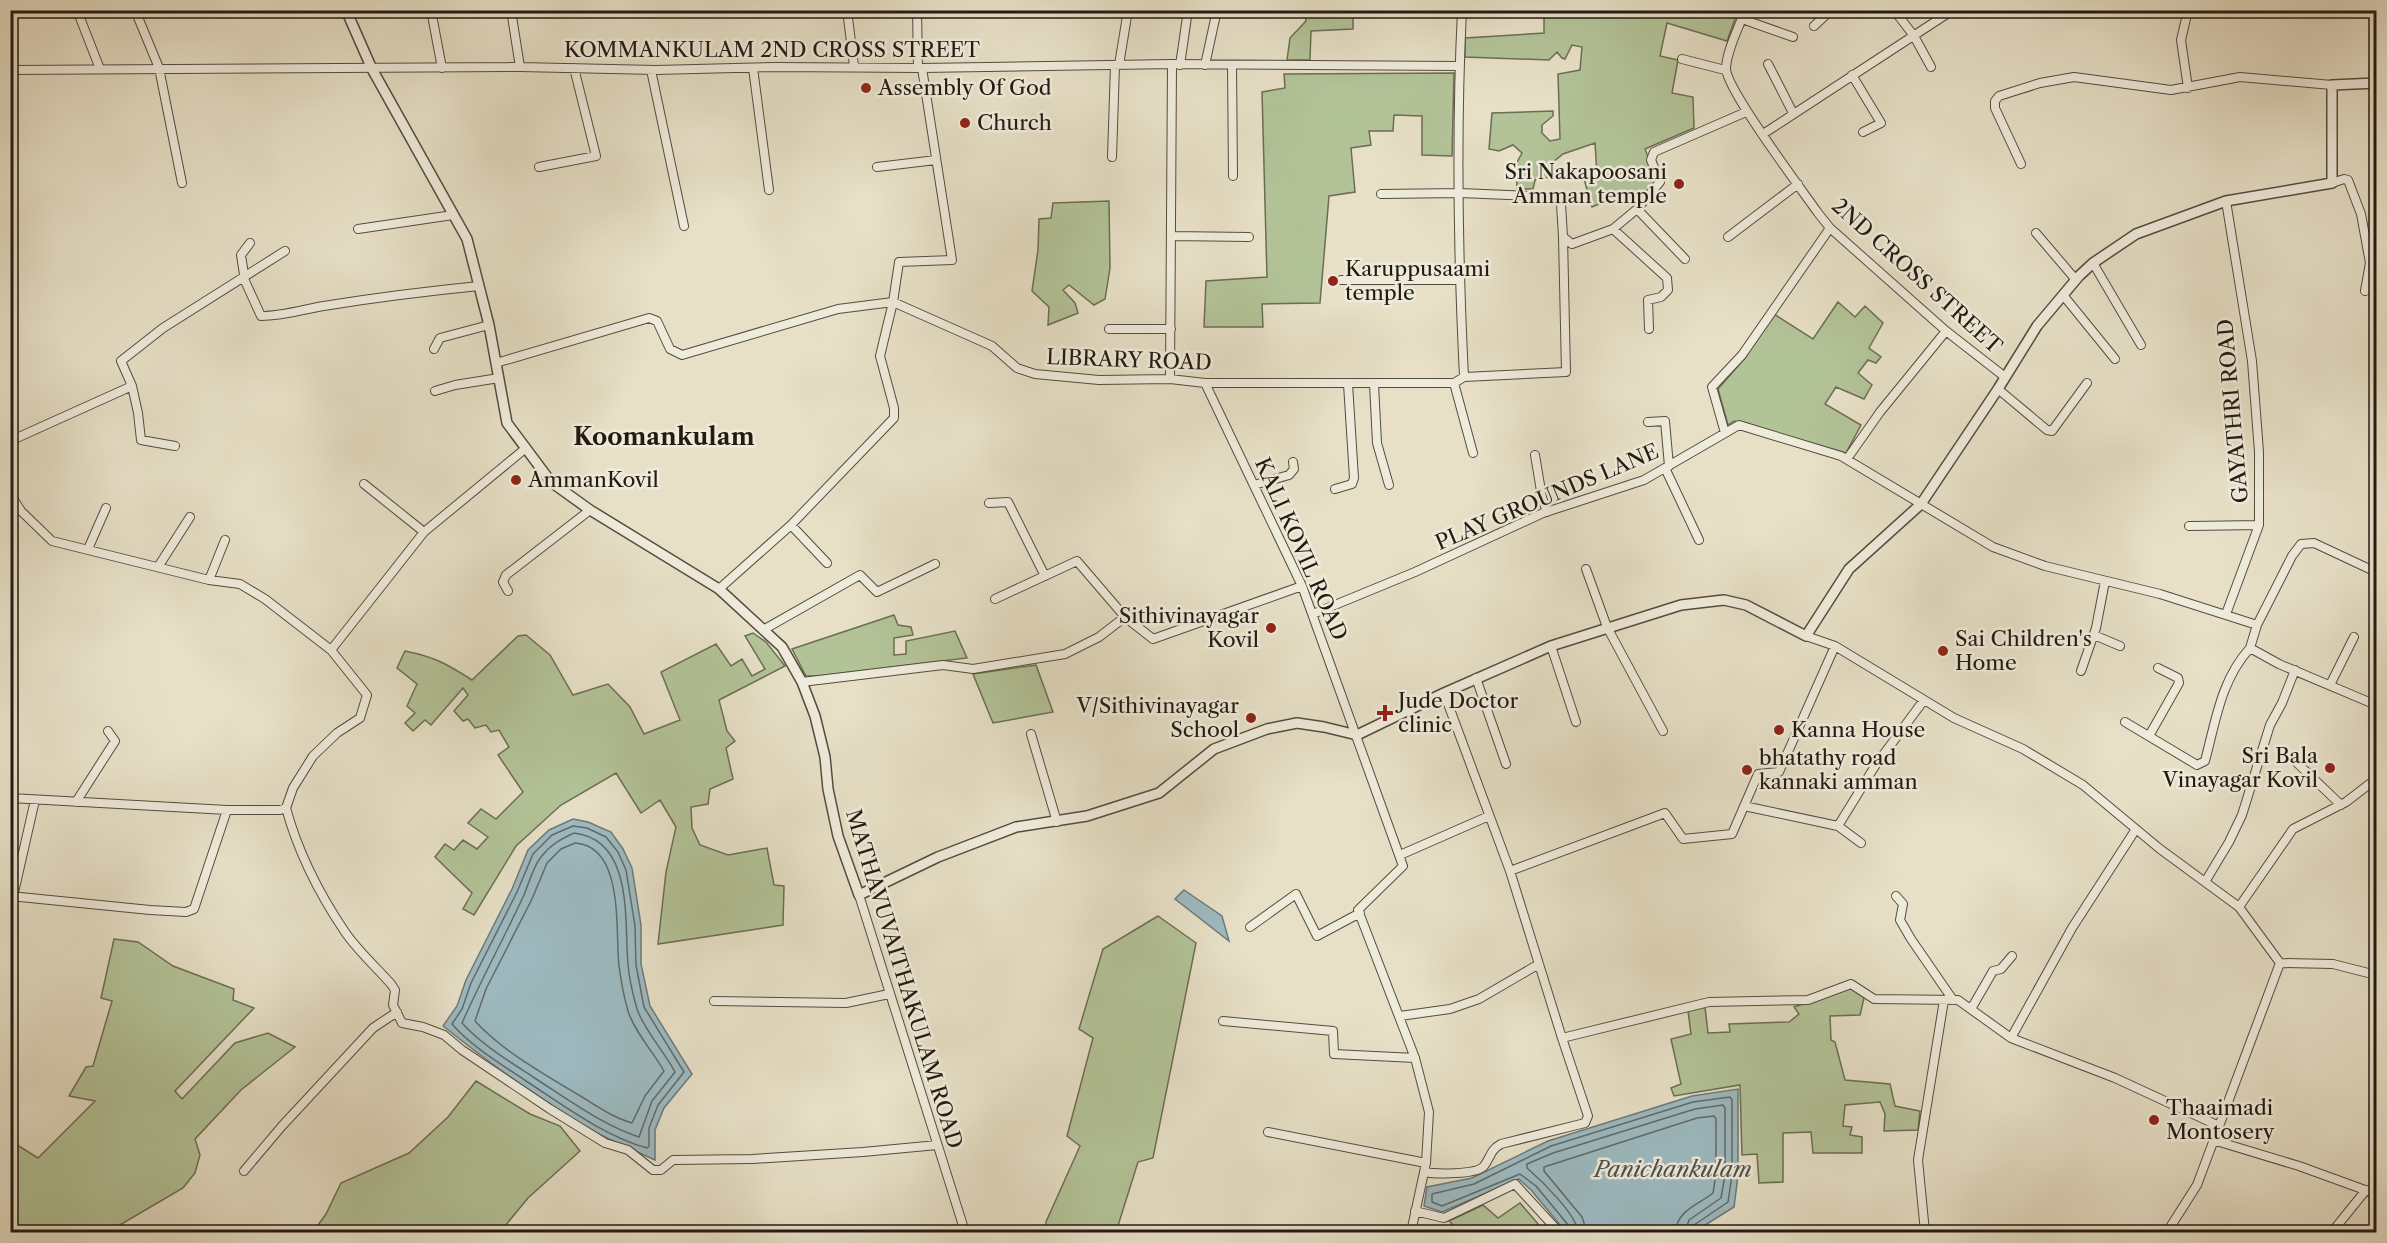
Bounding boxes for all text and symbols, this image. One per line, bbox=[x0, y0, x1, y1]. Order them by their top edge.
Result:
street label: KOMMANKULAM 2ND CROSS STREET bbox=[564, 37, 980, 62]
place label: Assembly Of God bbox=[877, 75, 1052, 100]
marker: Assembly Of God bbox=[859, 81, 873, 95]
place label: Church bbox=[977, 110, 1052, 135]
marker: Church bbox=[958, 116, 972, 130]
place label: Sri Nakapoosani Amman temple bbox=[1504, 159, 1667, 208]
marker: Sri Nakapoosani Amman temple bbox=[1672, 177, 1686, 191]
street label: 2ND CROSS STREET bbox=[1827, 193, 2008, 359]
place label: Karuppusaami temple bbox=[1345, 256, 1490, 305]
marker: Karuppusaami temple bbox=[1326, 274, 1340, 288]
street label: GAYATHRI ROAD bbox=[2212, 318, 2253, 504]
street label: LIBRARY ROAD bbox=[1046, 344, 1212, 375]
district label: Koomankulam bbox=[573, 422, 755, 451]
street label: PLAY GROUNDS LANE bbox=[1431, 438, 1662, 555]
street label: KALI KOVIL ROAD bbox=[1250, 454, 1353, 644]
place label: AmmanKovil bbox=[527, 467, 659, 492]
marker: AmmanKovil bbox=[509, 473, 523, 487]
place label: Sithivinayagar Kovil bbox=[1119, 603, 1259, 652]
marker: Sithivinayagar Kovil bbox=[1264, 621, 1278, 635]
place label: Sai Children's Home bbox=[1955, 626, 2092, 675]
marker: Sai Children's Home bbox=[1936, 644, 1950, 658]
place label: Jude Doctor clinic bbox=[1395, 688, 1519, 737]
place label: V/Sithivinayagar School bbox=[1076, 693, 1239, 742]
marker: Jude Doctor clinic bbox=[1376, 704, 1394, 722]
marker: V/Sithivinayagar School bbox=[1244, 711, 1258, 725]
place label: Kanna House bbox=[1791, 717, 1925, 742]
marker: Kanna House bbox=[1772, 723, 1786, 737]
place label: Sri Bala Vinayagar Kovil bbox=[2162, 743, 2319, 792]
place label: bhatathy road kannaki amman bbox=[1759, 745, 1918, 794]
marker: Sri Bala Vinayagar Kovil bbox=[2323, 761, 2337, 775]
marker: bhatathy road kannaki amman bbox=[1740, 763, 1754, 777]
street label: MATHAVUVAITHAKULAM ROAD bbox=[841, 806, 968, 1151]
place label: Thaaimadi Montosery bbox=[2166, 1095, 2275, 1144]
marker: Thaaimadi Montosery bbox=[2147, 1113, 2161, 1127]
water label: Panichankulam bbox=[1592, 1156, 1752, 1183]

